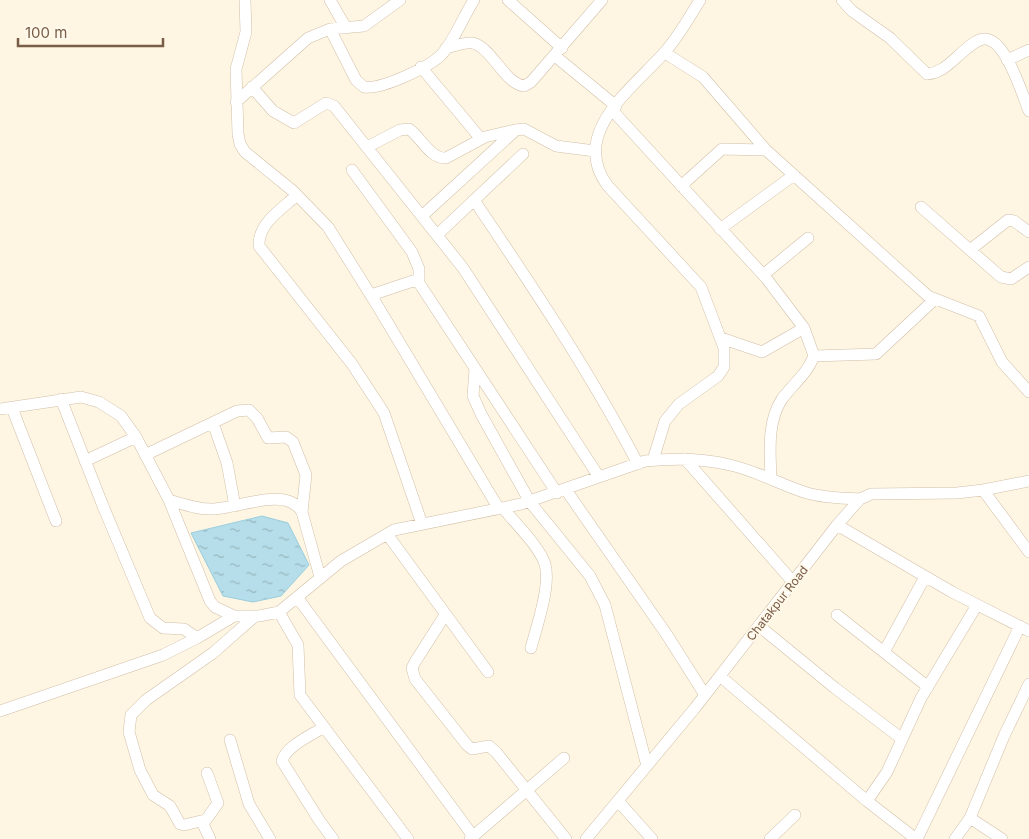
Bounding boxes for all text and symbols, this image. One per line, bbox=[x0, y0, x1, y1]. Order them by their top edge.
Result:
scale bar bbox=[18, 15, 162, 47]
text: 100 m bbox=[25, 23, 67, 42]
street label: Chatakpur Road bbox=[743, 562, 811, 644]

